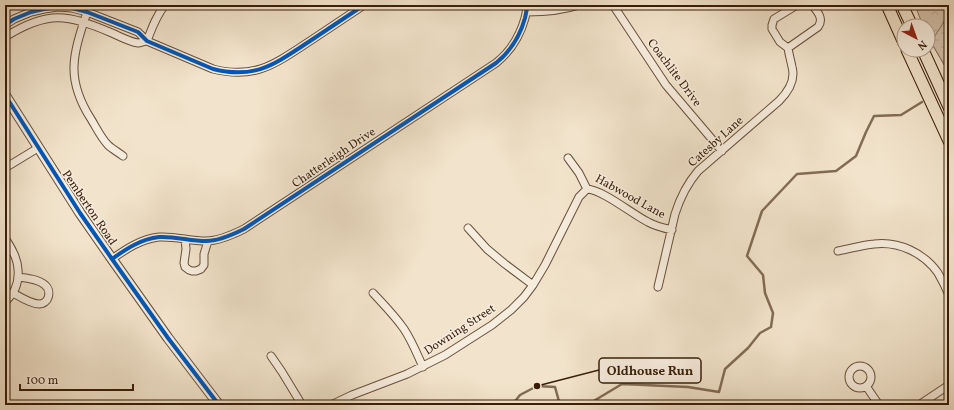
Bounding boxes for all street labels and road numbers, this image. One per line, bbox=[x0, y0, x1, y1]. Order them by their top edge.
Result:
street label: Coachlite Drive bbox=[643, 36, 705, 110]
street label: Catesby Lane bbox=[685, 113, 747, 171]
street label: Chatterleigh Drive bbox=[289, 124, 379, 192]
street label: Pemberton Road bbox=[58, 167, 120, 249]
street label: Habwood Lane bbox=[592, 171, 668, 223]
street label: Downing Street bbox=[421, 301, 499, 359]

